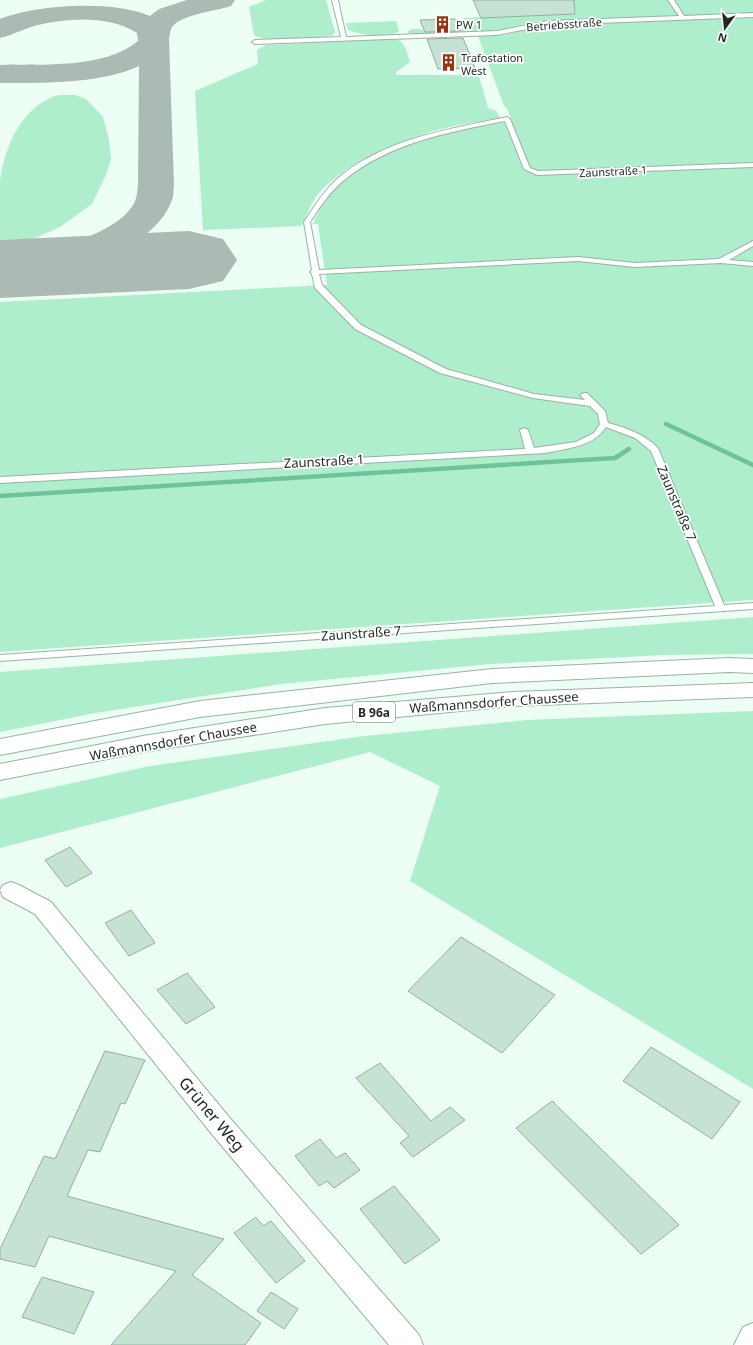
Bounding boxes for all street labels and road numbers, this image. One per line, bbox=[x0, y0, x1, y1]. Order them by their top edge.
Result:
street label: Betriebsstraße bbox=[526, 14, 602, 34]
street label: Zaunstraße 1 bbox=[579, 162, 647, 180]
street label: Zaunstraße 1 bbox=[283, 450, 365, 472]
street label: Zaunstraße 7 bbox=[653, 462, 701, 544]
street label: Zaunstraße 7 bbox=[320, 621, 402, 645]
street label: Waßmannsdorfer Chaussee bbox=[409, 687, 579, 717]
road number: B 96a bbox=[353, 702, 395, 722]
street label: Waßmannsdorfer Chaussee bbox=[88, 717, 258, 765]
street label: Grüner Weg bbox=[174, 1072, 250, 1156]

